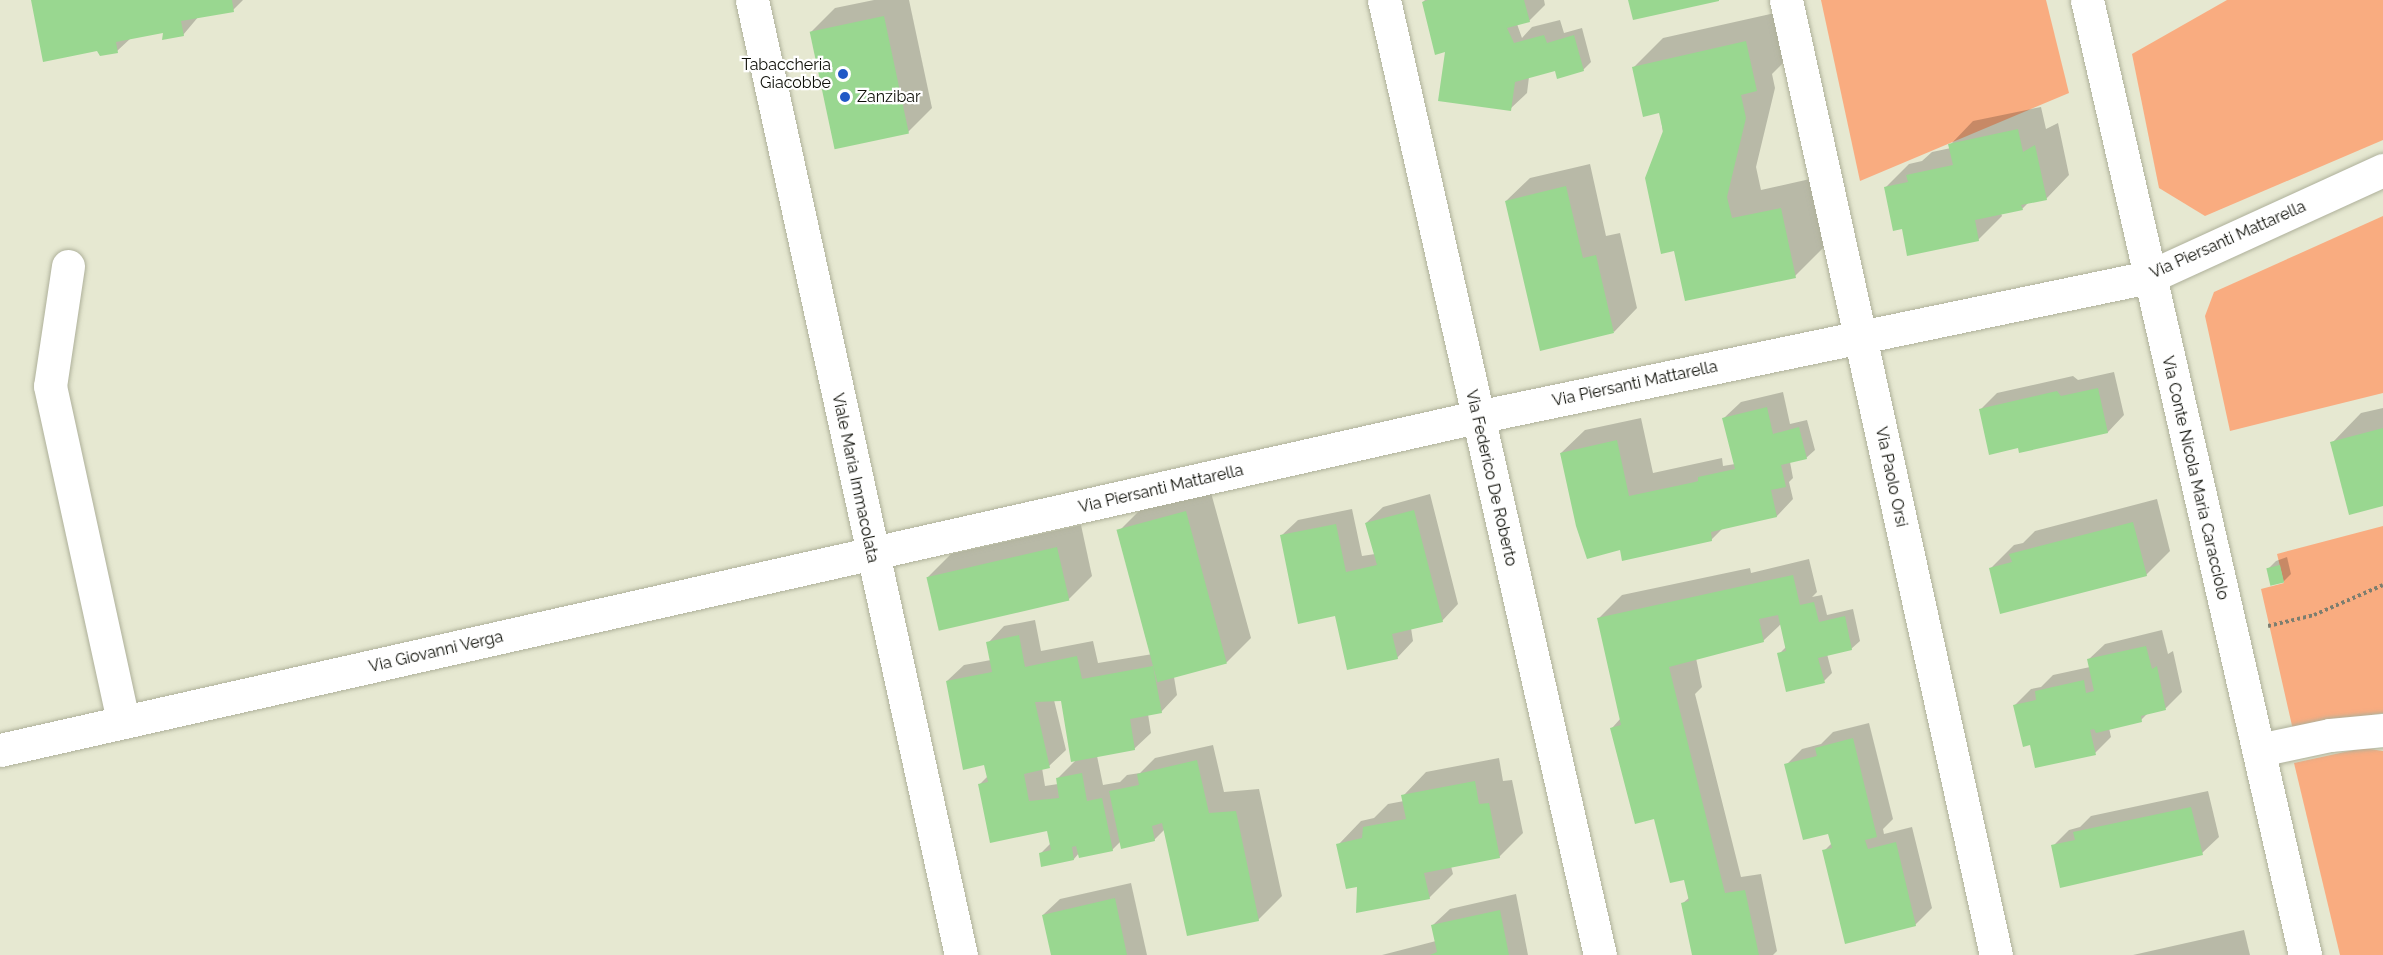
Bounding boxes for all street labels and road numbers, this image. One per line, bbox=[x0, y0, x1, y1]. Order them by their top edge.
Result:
street label: Via Piersanti Mattarella bbox=[2147, 197, 2309, 283]
street label: Via Conte Nicola Maria Caracciolo bbox=[2158, 354, 2232, 602]
street label: Via Piersanti Mattarella bbox=[1551, 357, 1719, 411]
street label: Via Federico De Roberto bbox=[1461, 388, 1521, 568]
street label: Viale Maria Immacolata bbox=[828, 391, 882, 565]
street label: Via Paolo Orsi bbox=[1871, 425, 1911, 529]
street label: Via Piersanti Mattarella bbox=[1077, 461, 1245, 517]
street label: Via Giovanni Verga bbox=[367, 627, 505, 677]

